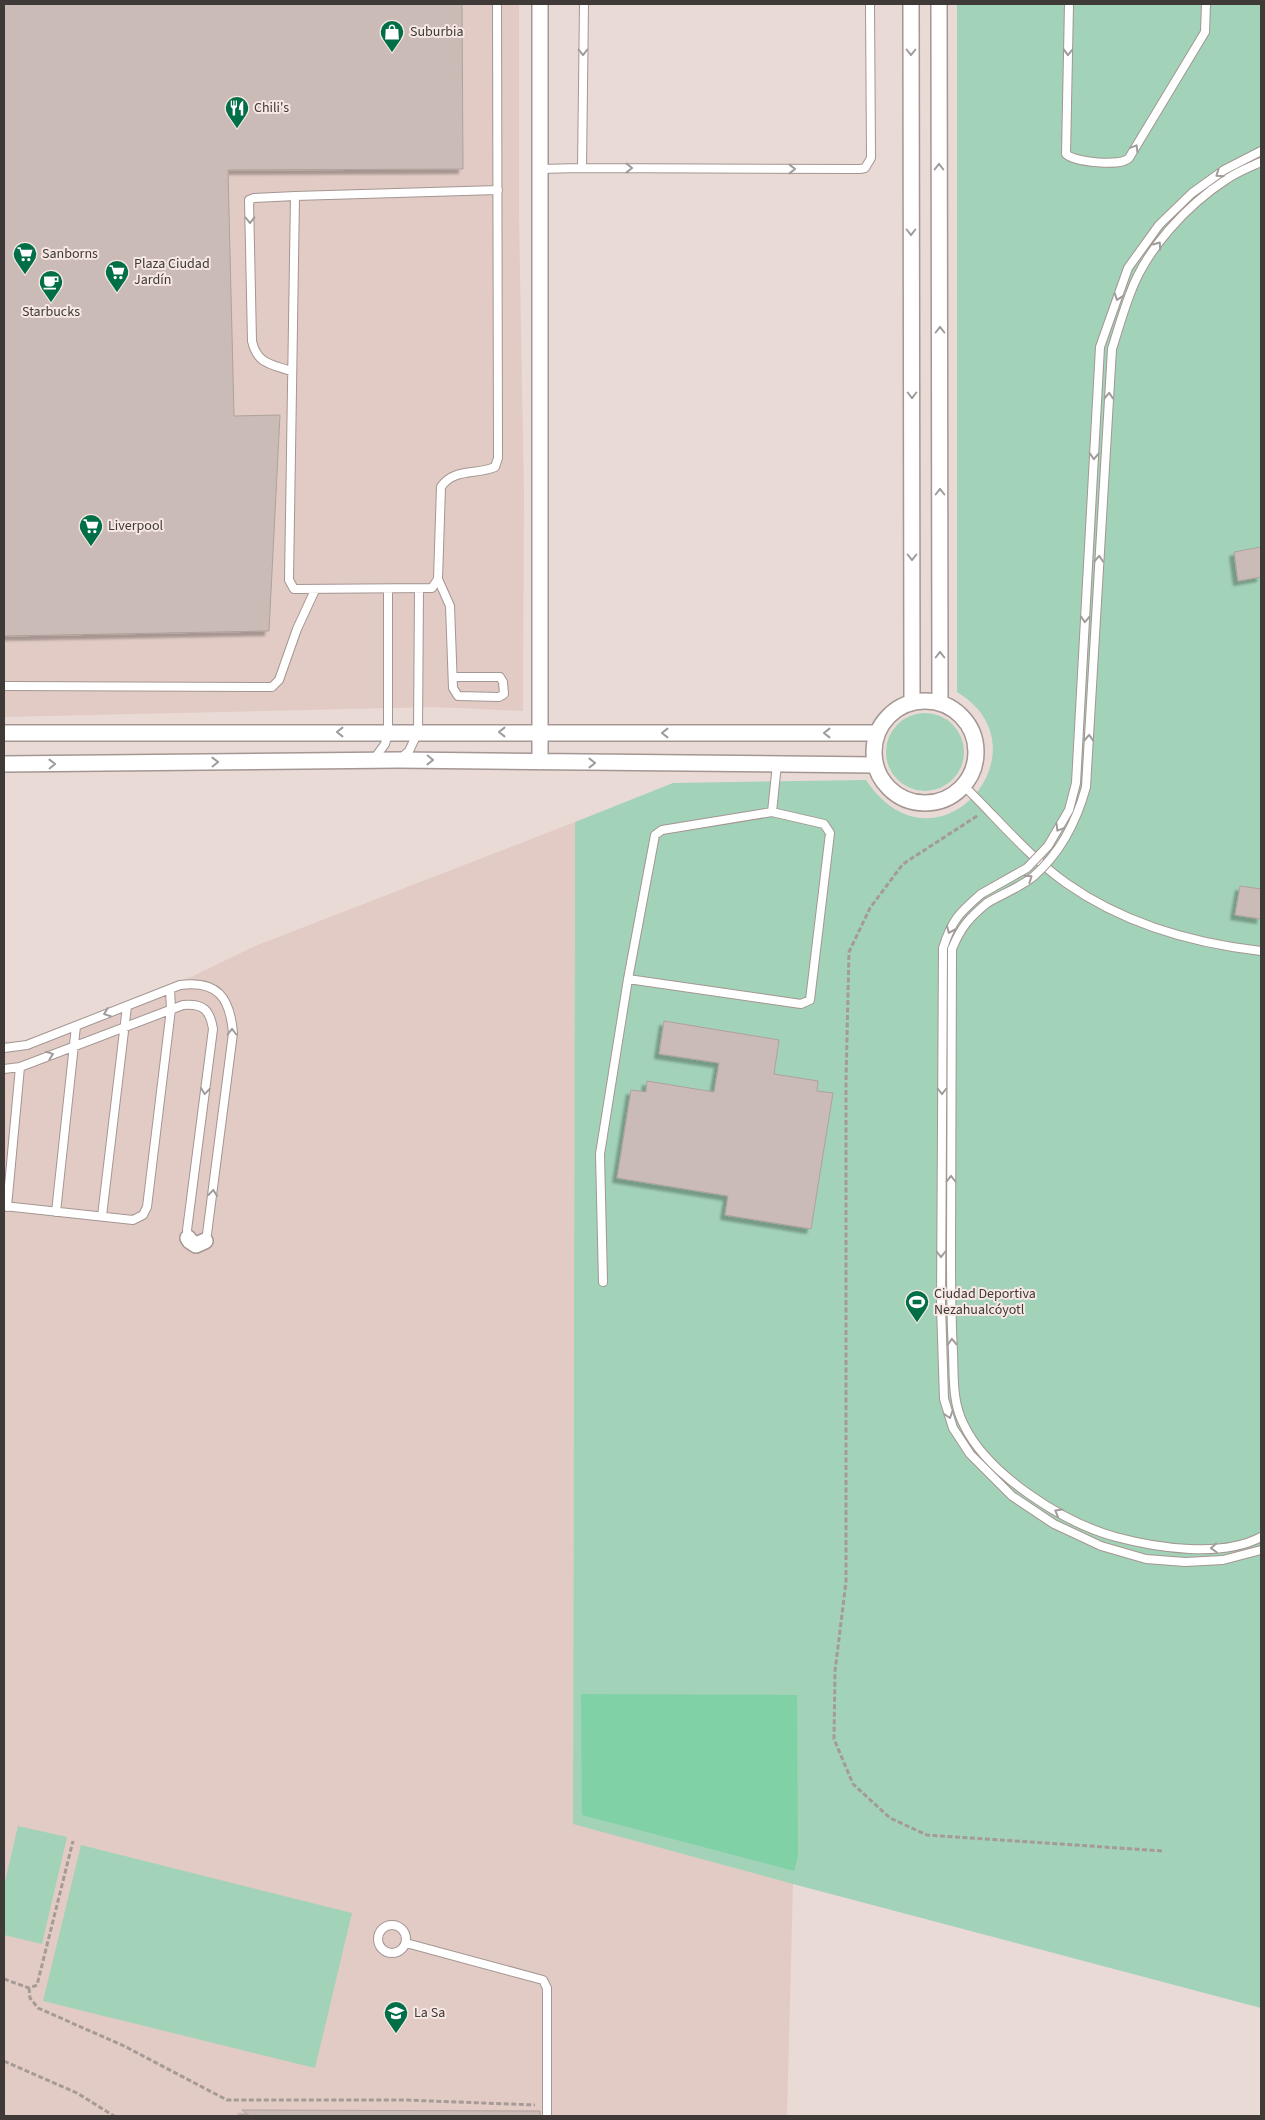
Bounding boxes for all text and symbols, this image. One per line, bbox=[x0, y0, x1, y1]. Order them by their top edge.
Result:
shop icon: Suburbia bbox=[379, 19, 405, 53]
place label: Suburbia bbox=[410, 22, 464, 42]
one-way arrow bbox=[578, 49, 588, 57]
one-way arrow bbox=[906, 49, 916, 57]
one-way arrow bbox=[1063, 49, 1073, 57]
restaurant icon: Chili's bbox=[224, 95, 250, 129]
place label: Chili's bbox=[254, 98, 289, 118]
one-way arrow bbox=[1128, 144, 1138, 153]
one-way arrow bbox=[626, 163, 633, 173]
one-way arrow bbox=[934, 163, 944, 170]
one-way arrow bbox=[788, 164, 796, 174]
one-way arrow bbox=[1215, 168, 1224, 177]
one-way arrow bbox=[244, 216, 255, 224]
one-way arrow bbox=[906, 229, 916, 237]
supermarket icon: Sanborns bbox=[12, 241, 38, 275]
one-way arrow bbox=[1152, 241, 1161, 251]
place label: Sanborns bbox=[42, 244, 98, 264]
place label: Plaza Ciudad Jardín bbox=[134, 254, 210, 290]
supermarket icon: Plaza Ciudad Jardín bbox=[104, 259, 130, 293]
cafe icon: Starbucks bbox=[38, 269, 64, 303]
one-way arrow bbox=[1114, 292, 1124, 301]
place label: Starbucks bbox=[22, 302, 80, 322]
one-way arrow bbox=[935, 325, 945, 333]
one-way arrow bbox=[907, 392, 917, 399]
one-way arrow bbox=[1104, 392, 1115, 400]
one-way arrow bbox=[1088, 453, 1099, 461]
one-way arrow bbox=[935, 488, 945, 496]
supermarket icon: Liverpool bbox=[78, 513, 104, 547]
place label: Liverpool bbox=[108, 516, 163, 536]
one-way arrow bbox=[907, 554, 917, 562]
one-way arrow bbox=[1094, 554, 1105, 562]
one-way arrow bbox=[1079, 615, 1090, 623]
one-way arrow bbox=[935, 650, 945, 658]
one-way arrow bbox=[336, 727, 344, 737]
one-way arrow bbox=[498, 727, 506, 737]
one-way arrow bbox=[661, 728, 668, 738]
one-way arrow bbox=[823, 728, 831, 738]
one-way arrow bbox=[1083, 734, 1094, 742]
one-way arrow bbox=[426, 755, 434, 766]
one-way arrow bbox=[212, 757, 219, 767]
one-way arrow bbox=[589, 758, 597, 768]
one-way arrow bbox=[49, 759, 57, 769]
one-way arrow bbox=[1055, 822, 1065, 831]
one-way arrow bbox=[1023, 875, 1033, 884]
one-way arrow bbox=[946, 925, 956, 934]
one-way arrow bbox=[103, 1007, 112, 1017]
one-way arrow bbox=[227, 1028, 238, 1036]
one-way arrow bbox=[45, 1051, 54, 1061]
one-way arrow bbox=[200, 1088, 211, 1096]
one-way arrow bbox=[937, 1088, 947, 1095]
one-way arrow bbox=[946, 1175, 956, 1183]
one-way arrow bbox=[207, 1189, 218, 1197]
one-way arrow bbox=[936, 1250, 946, 1258]
place label: Ciudad Deportiva Nezahualcóyotl bbox=[934, 1284, 1036, 1320]
sports icon: Ciudad Deportiva Nezahualcóyotl bbox=[904, 1289, 930, 1323]
one-way arrow bbox=[947, 1338, 958, 1346]
one-way arrow bbox=[944, 1411, 954, 1419]
one-way arrow bbox=[1055, 1509, 1064, 1519]
one-way arrow bbox=[1210, 1543, 1218, 1554]
school or university icon: La Sa bbox=[383, 2000, 409, 2034]
place label: La Sa bbox=[414, 2003, 445, 2023]

